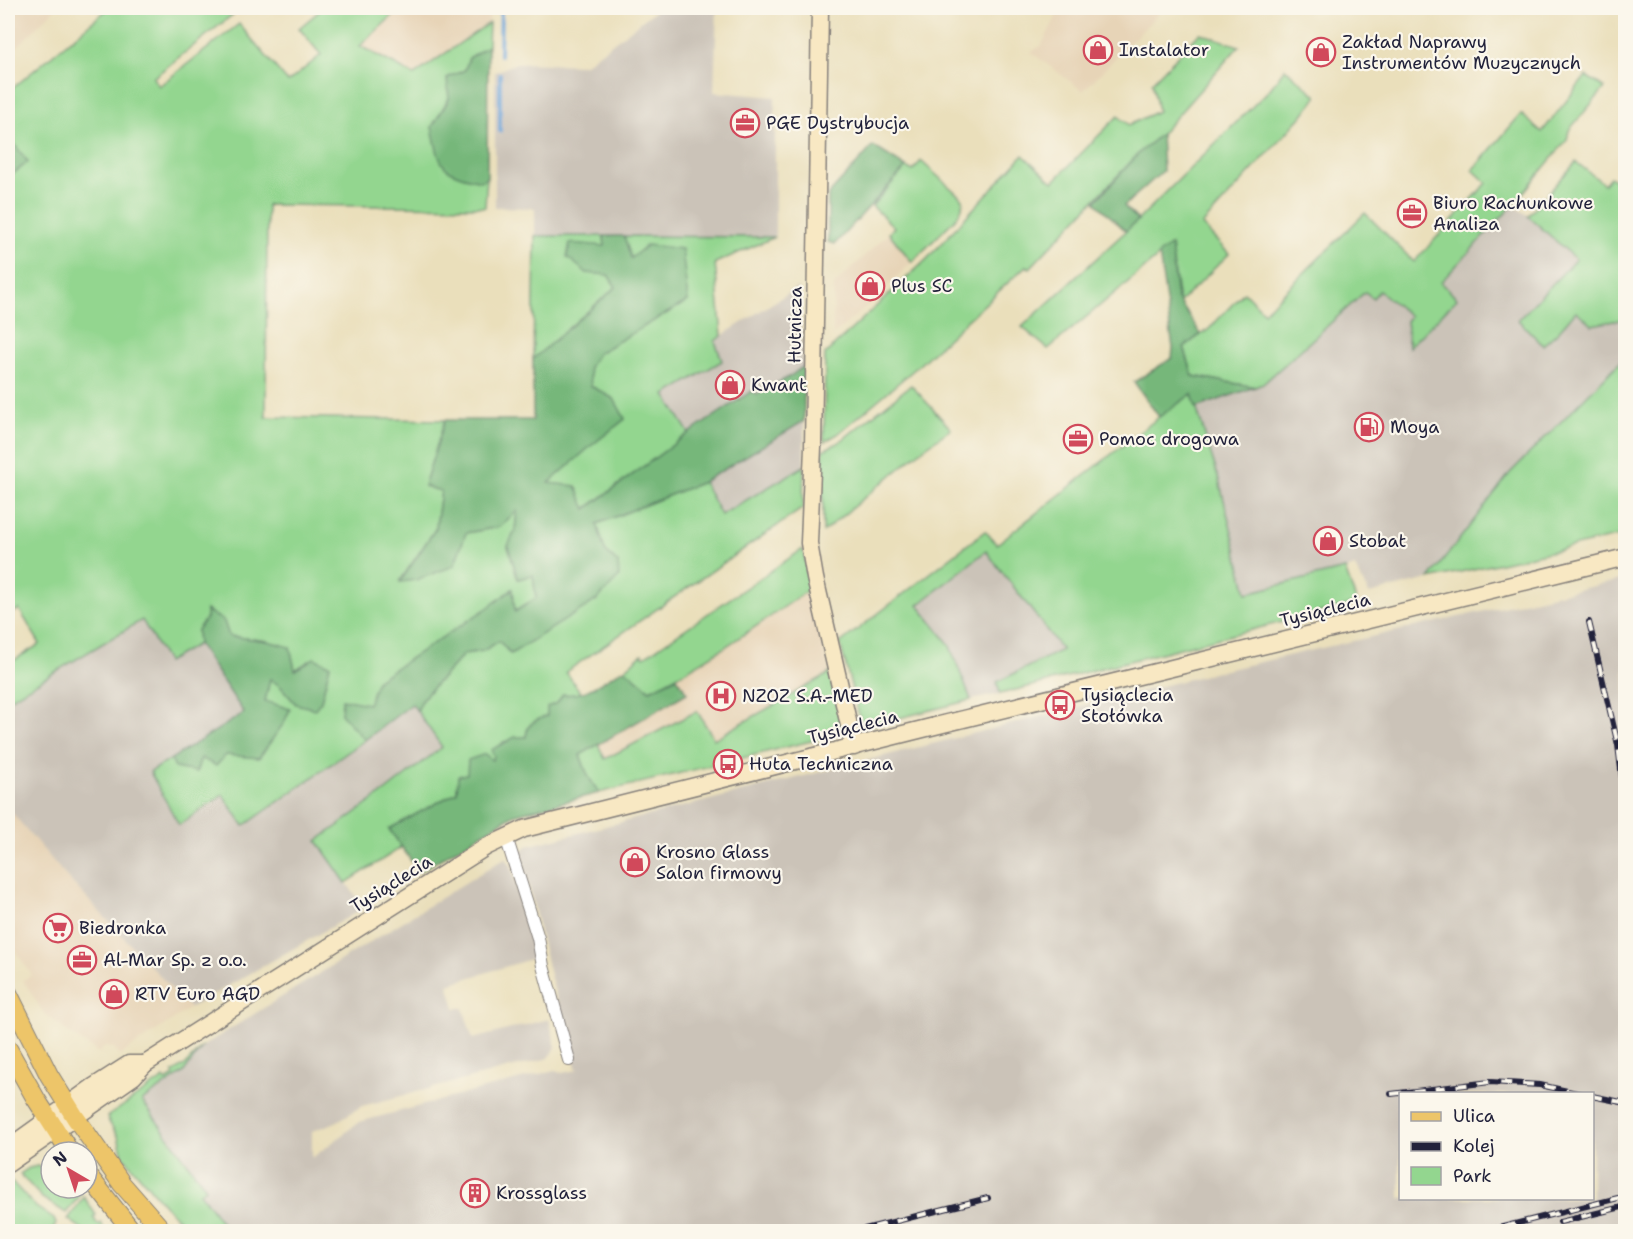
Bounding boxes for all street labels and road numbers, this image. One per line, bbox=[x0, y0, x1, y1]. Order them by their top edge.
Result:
street label: Hutnicza bbox=[782, 286, 808, 364]
street label: Tysiąclecia bbox=[1277, 587, 1373, 633]
street label: Tysiąclecia bbox=[805, 704, 901, 750]
street label: Tysiąclecia bbox=[345, 849, 437, 919]

